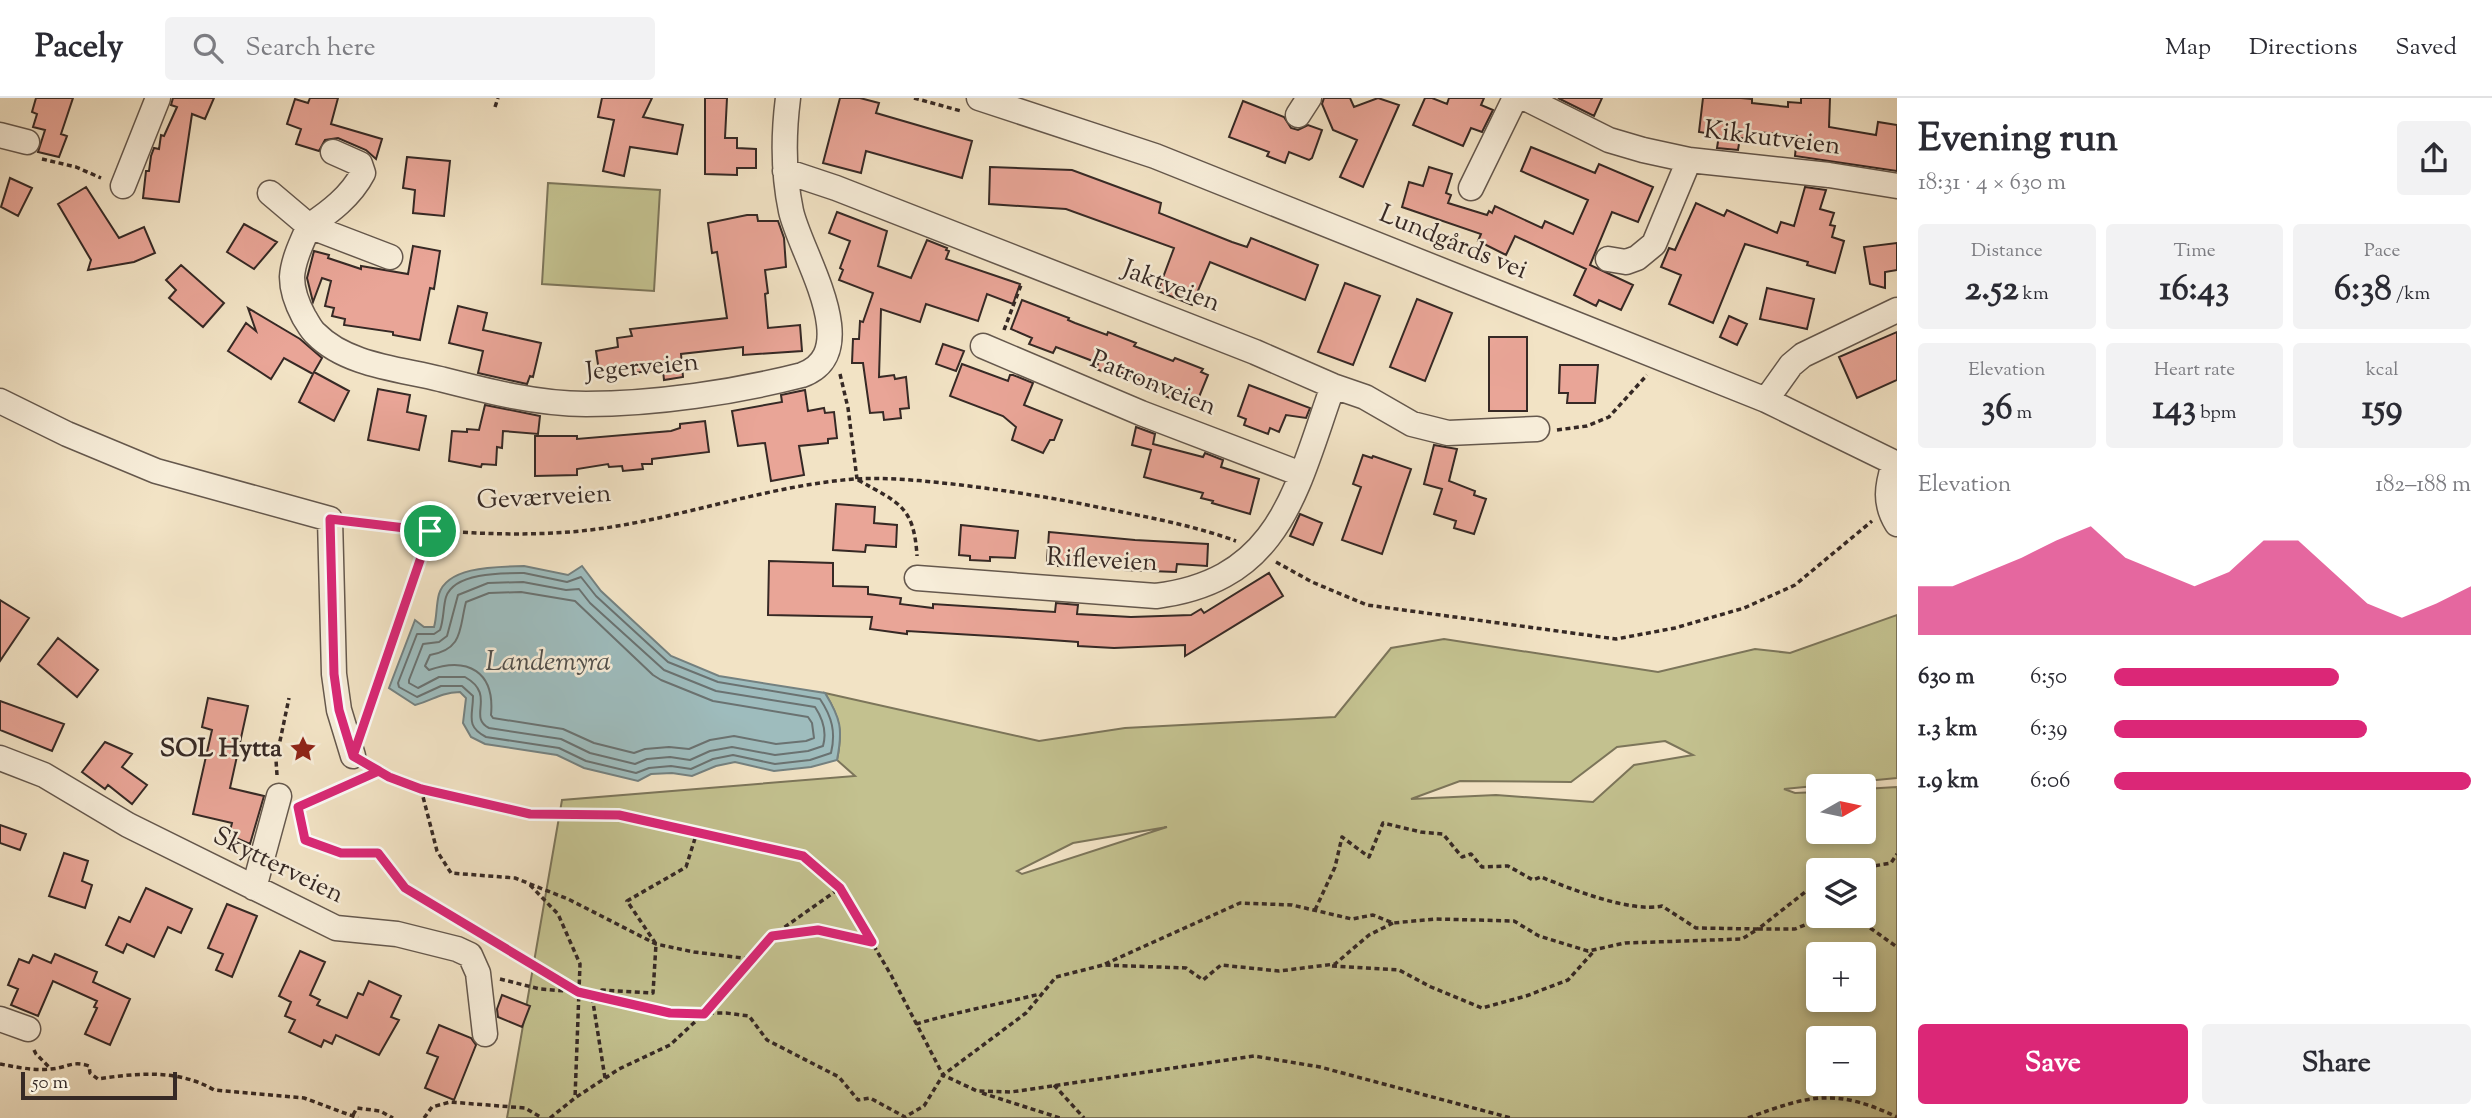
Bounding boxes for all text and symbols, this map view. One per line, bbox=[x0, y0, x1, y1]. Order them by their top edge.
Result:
search box bbox=[165, 17, 655, 80]
text: Pacely bbox=[35, 24, 123, 72]
icon: search bbox=[189, 29, 227, 67]
text: Search here bbox=[245, 30, 376, 67]
text: Map bbox=[2165, 31, 2211, 65]
text: Directions bbox=[2249, 31, 2357, 65]
text: Saved bbox=[2395, 31, 2457, 65]
street label: Kikkutveien bbox=[1701, 112, 1843, 166]
text: Evening run bbox=[1918, 114, 2118, 168]
button: share bbox=[2397, 121, 2471, 195]
text: 18:31 · 4 × 630 m bbox=[1918, 167, 2066, 200]
street label: Lundgårds vei bbox=[1373, 196, 1533, 290]
text: Distance bbox=[1971, 238, 2043, 265]
text: Time bbox=[2173, 238, 2216, 265]
text: Pace bbox=[2364, 238, 2400, 265]
street label: Jaktveien bbox=[1115, 251, 1225, 323]
text: 2.52 bbox=[1965, 265, 2019, 316]
text: 16:43 bbox=[2160, 265, 2229, 316]
text: 6:38 bbox=[2334, 265, 2392, 316]
text: km bbox=[2019, 281, 2049, 308]
text: /km bbox=[2392, 281, 2430, 308]
street label: Patronveien bbox=[1084, 342, 1222, 426]
street label: Jegerveien bbox=[582, 345, 700, 392]
text: Elevation bbox=[1968, 357, 2045, 384]
text: Heart rate bbox=[2154, 357, 2235, 384]
text: kcal bbox=[2366, 357, 2398, 384]
text: 36 bbox=[1981, 384, 2013, 435]
text: 143 bbox=[2152, 384, 2196, 435]
text: 159 bbox=[2362, 384, 2403, 435]
text: m bbox=[2013, 400, 2032, 427]
text: bpm bbox=[2196, 400, 2237, 427]
text: Elevation bbox=[1918, 469, 2011, 502]
text: 182–188 m bbox=[2375, 469, 2471, 502]
street label: Geværveien bbox=[476, 476, 612, 520]
pin bbox=[400, 501, 460, 561]
icon: arrive bbox=[411, 512, 449, 550]
street label: Rifleveien bbox=[1045, 540, 1159, 582]
water label: Landemyra bbox=[485, 643, 611, 683]
text: 630 m bbox=[1918, 661, 1975, 694]
text: 6:50 bbox=[2030, 661, 2067, 694]
text: 1.3 km bbox=[1918, 713, 1977, 746]
text: 6:39 bbox=[2030, 713, 2067, 746]
place label: SOL Hytta bbox=[160, 731, 282, 768]
place icon: SOL Hytta bbox=[288, 734, 318, 764]
text: 1.9 km bbox=[1918, 765, 1979, 798]
text: 6:06 bbox=[2030, 765, 2071, 798]
north arrow bbox=[1806, 774, 1876, 844]
map controls bbox=[1806, 774, 1876, 1096]
street label: Skytterveien bbox=[206, 818, 350, 914]
button: layers bbox=[1806, 858, 1876, 928]
button: + bbox=[1806, 942, 1876, 1012]
button: Save bbox=[1918, 1024, 2188, 1104]
button: Share bbox=[2202, 1024, 2471, 1104]
button: − bbox=[1806, 1026, 1876, 1096]
scale bar bbox=[21, 1069, 177, 1101]
text: 50 m bbox=[32, 1070, 68, 1097]

